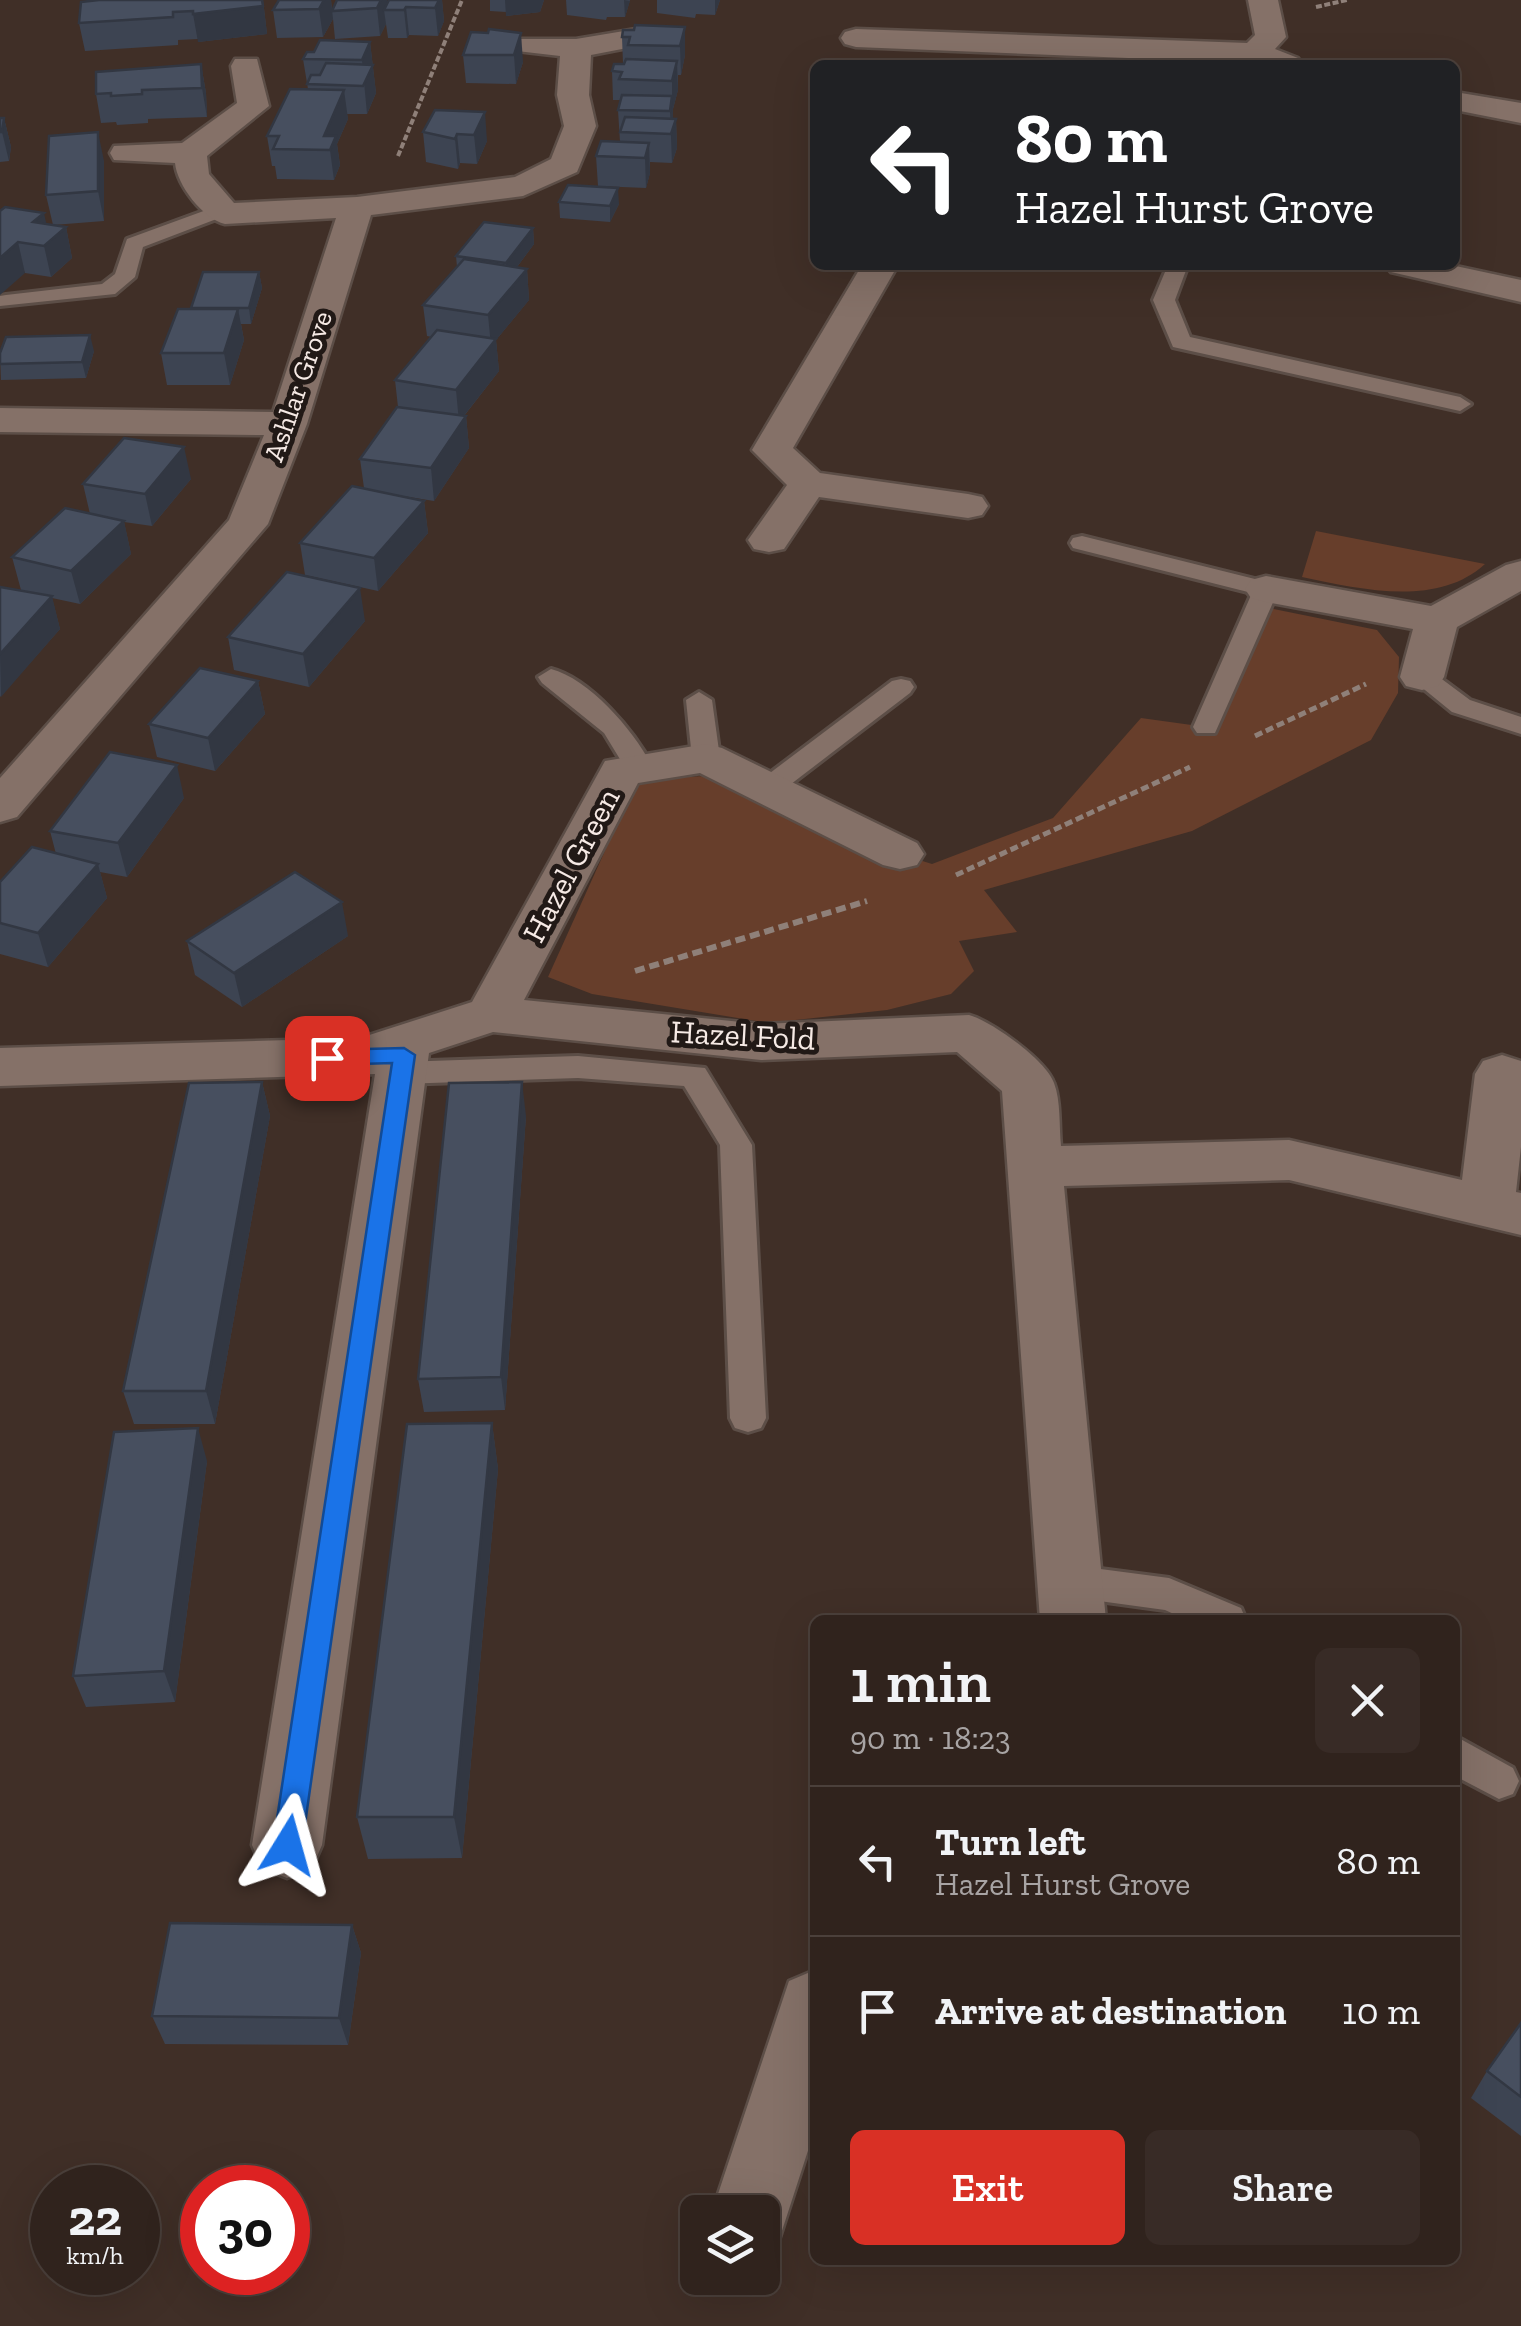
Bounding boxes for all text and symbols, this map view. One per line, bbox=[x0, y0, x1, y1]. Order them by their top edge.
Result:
text: 80 m bbox=[1015, 96, 1167, 180]
icon: left bbox=[850, 100, 980, 230]
text: Hazel Hurst Grove bbox=[1015, 181, 1374, 235]
street label: Ashlar Grove bbox=[257, 307, 339, 465]
street label: Hazel Green bbox=[515, 781, 628, 949]
street label: Hazel Fold bbox=[670, 1012, 817, 1058]
pin bbox=[285, 1016, 370, 1101]
icon: arrive bbox=[300, 1031, 355, 1086]
text: 1 min bbox=[850, 1645, 991, 1717]
button: close bbox=[1315, 1648, 1420, 1753]
text: 90 m · 18:23 bbox=[850, 1719, 1011, 1757]
position arrow bbox=[236, 1793, 340, 1897]
text: Turn left bbox=[935, 1819, 1086, 1865]
icon: left bbox=[850, 1834, 905, 1889]
text: 80 m bbox=[1336, 1838, 1420, 1884]
text: Hazel Hurst Grove bbox=[935, 1865, 1190, 1903]
icon: arrive bbox=[850, 1984, 905, 2039]
text: Arrive at destination bbox=[935, 1988, 1286, 2034]
text: 10 m bbox=[1342, 1988, 1420, 2034]
button: Exit bbox=[850, 2130, 1125, 2245]
button: Share bbox=[1145, 2130, 1420, 2245]
speed limit sign: 30 bbox=[180, 2165, 310, 2295]
text: 22 bbox=[68, 2188, 122, 2248]
map controls bbox=[680, 2195, 780, 2295]
button: layers bbox=[680, 2195, 780, 2295]
text: km/h bbox=[66, 2240, 124, 2270]

